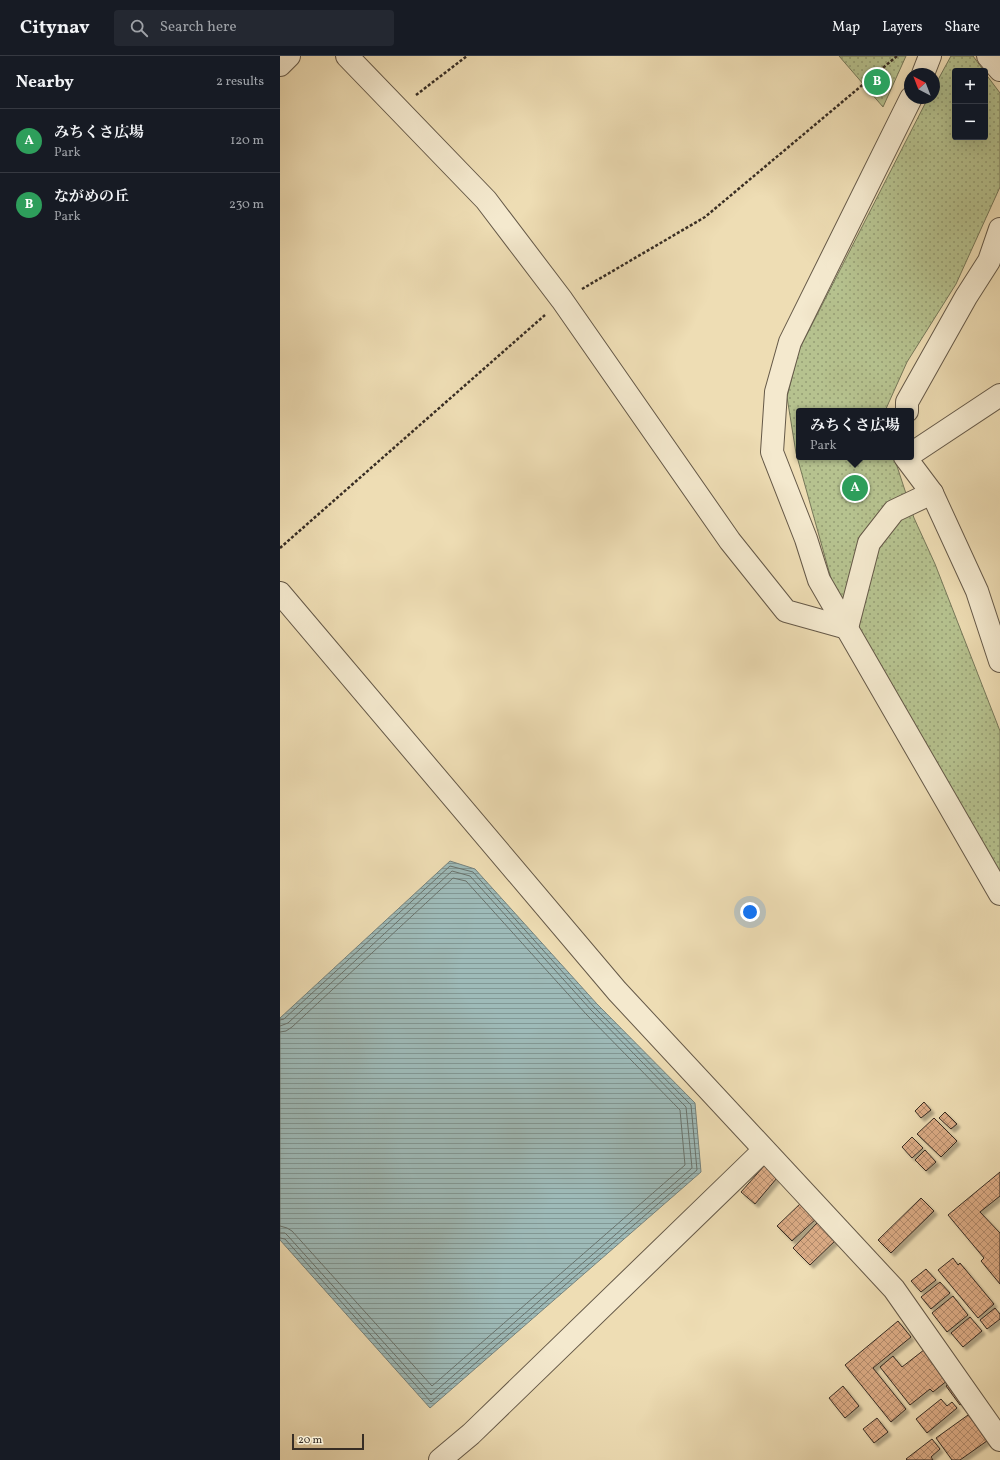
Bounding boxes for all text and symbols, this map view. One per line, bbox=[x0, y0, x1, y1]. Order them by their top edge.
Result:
search box bbox=[114, 10, 394, 46]
text: Citynav bbox=[20, 15, 90, 41]
icon: search bbox=[128, 17, 150, 39]
text: Search here bbox=[160, 17, 237, 38]
text: Map bbox=[832, 18, 860, 37]
text: Layers bbox=[882, 18, 922, 37]
text: Share bbox=[944, 18, 980, 37]
pin: B bbox=[864, 67, 890, 97]
north arrow bbox=[904, 68, 940, 104]
map controls bbox=[952, 68, 988, 140]
button: + bbox=[952, 68, 988, 104]
text: Nearby bbox=[16, 71, 74, 94]
text: 2 results bbox=[216, 73, 264, 91]
button: − bbox=[952, 104, 988, 140]
text: みちくさ広場 bbox=[54, 123, 144, 144]
text: A bbox=[24, 132, 34, 150]
text: 120 m bbox=[230, 132, 264, 150]
text: Park bbox=[54, 144, 81, 162]
text: ながめの丘 bbox=[54, 187, 129, 208]
text: B bbox=[25, 196, 33, 214]
text: 230 m bbox=[229, 196, 264, 214]
text: Park bbox=[54, 208, 81, 226]
popup bbox=[796, 408, 914, 460]
text: みちくさ広場 bbox=[810, 416, 900, 437]
text: Park bbox=[810, 437, 837, 455]
pin: A bbox=[842, 473, 868, 503]
your location bbox=[740, 902, 760, 922]
scale bar bbox=[292, 1432, 364, 1451]
text: 20 m bbox=[298, 1433, 322, 1448]

